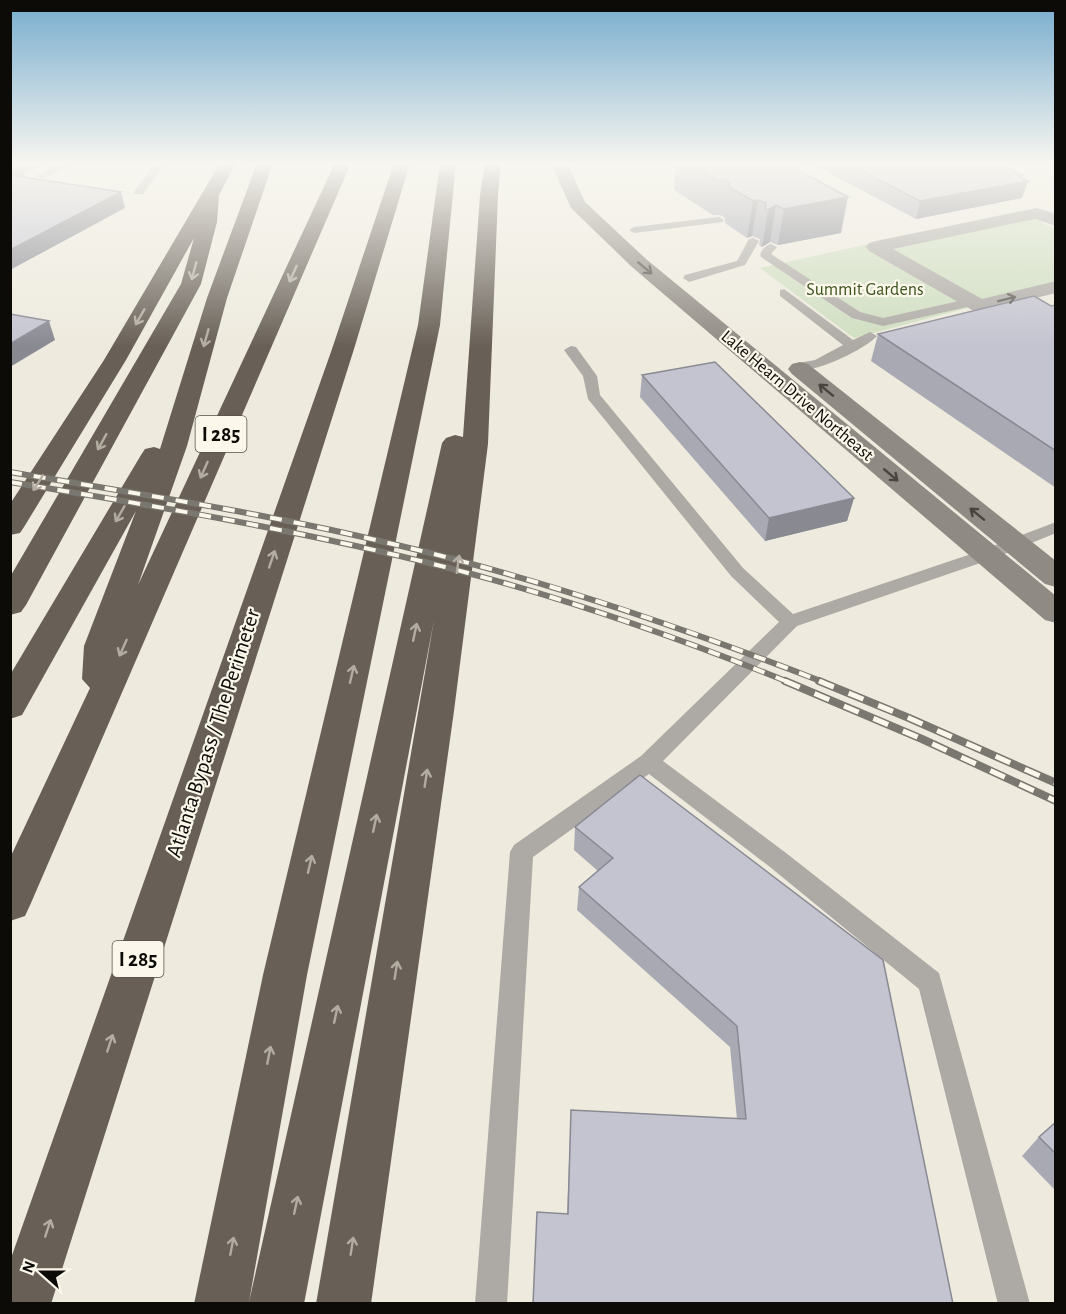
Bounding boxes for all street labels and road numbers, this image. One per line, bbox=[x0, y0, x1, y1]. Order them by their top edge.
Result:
street label: Lake Hearn Drive Northeast bbox=[718, 327, 877, 465]
road number: I 285 bbox=[196, 416, 246, 452]
street label: Atlanta Bypass / The Perimeter bbox=[162, 606, 264, 860]
road number: I 285 bbox=[112, 941, 164, 977]

